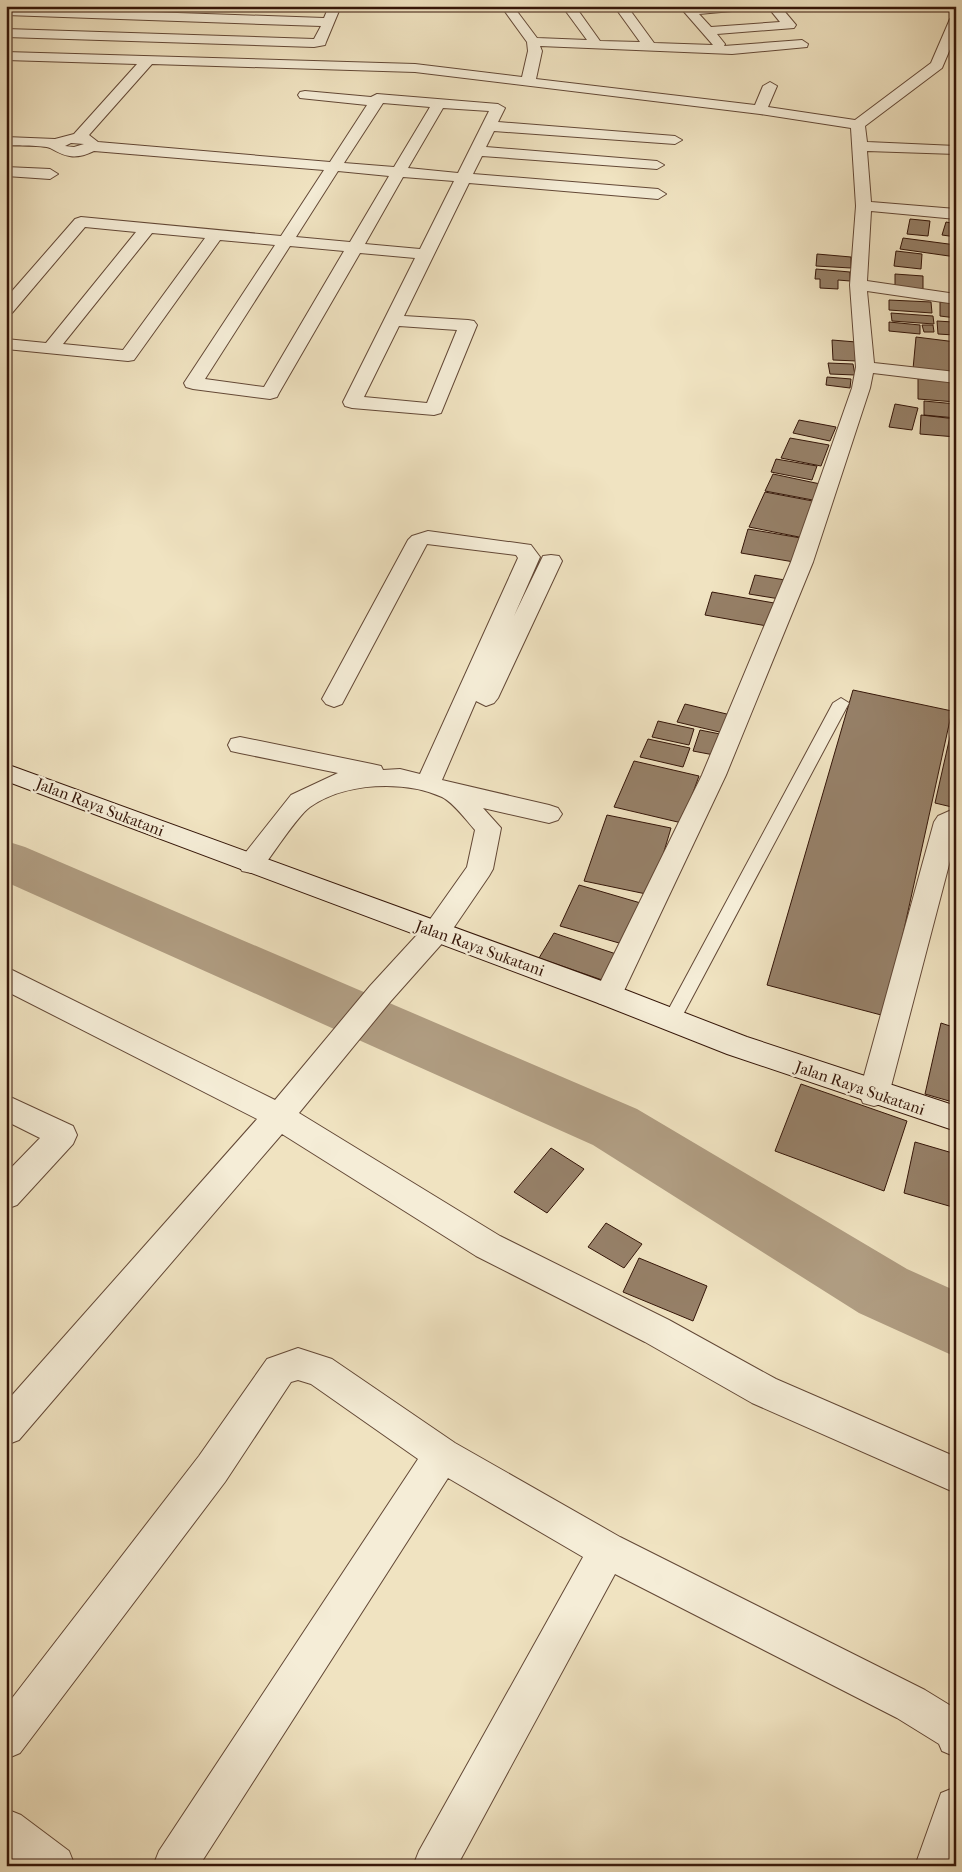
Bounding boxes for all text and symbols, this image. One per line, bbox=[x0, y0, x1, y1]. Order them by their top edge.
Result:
street label: Jalan Raya Sukatani bbox=[31, 773, 167, 840]
street label: Jalan Raya Sukatani bbox=[411, 915, 547, 980]
street label: Jalan Raya Sukatani bbox=[791, 1056, 928, 1119]

